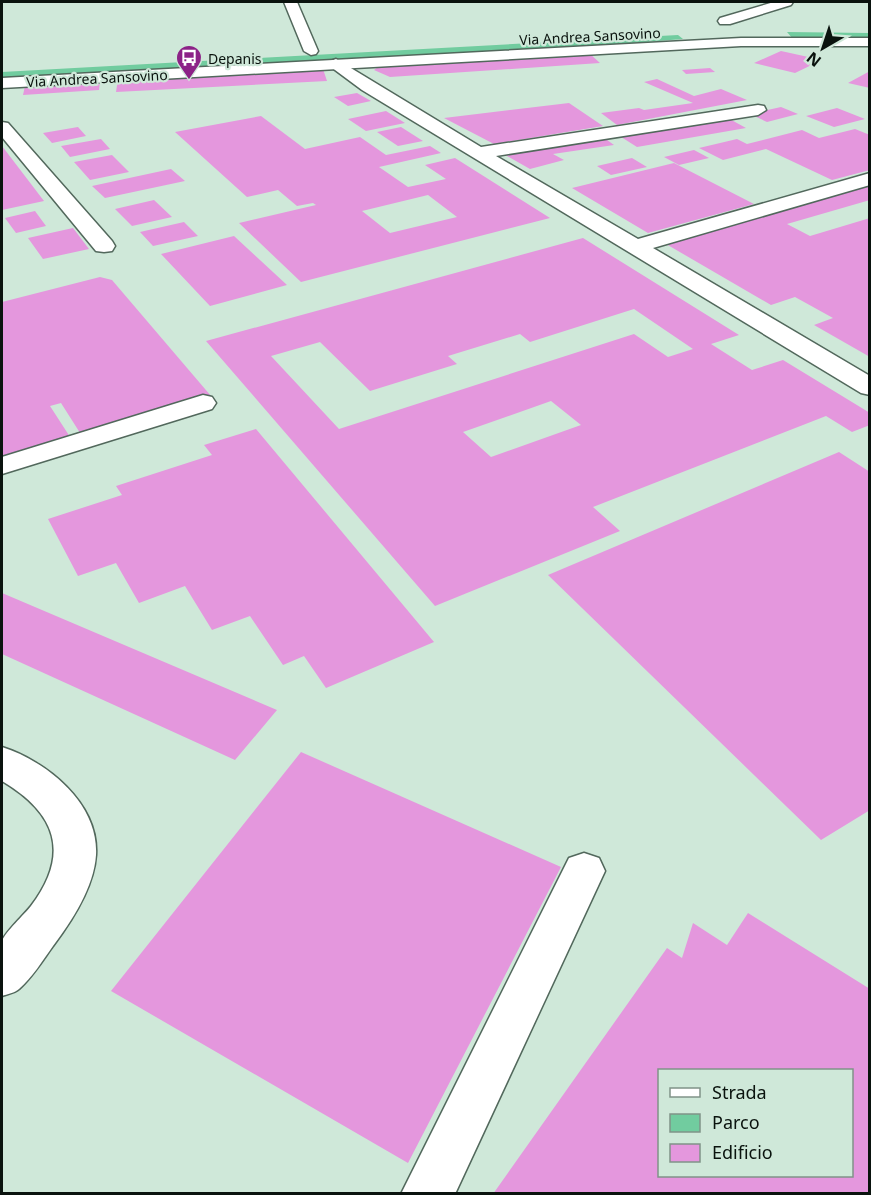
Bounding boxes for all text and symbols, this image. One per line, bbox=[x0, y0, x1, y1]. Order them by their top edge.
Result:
north arrow bbox=[793, 18, 853, 78]
street label: Via Andrea Sansovino bbox=[519, 23, 661, 49]
bus stop icon: Depanis bbox=[174, 43, 204, 81]
text: N bbox=[802, 47, 826, 72]
place label: Depanis bbox=[208, 49, 262, 68]
street label: Via Andrea Sansovino bbox=[26, 65, 168, 91]
legend bbox=[658, 1069, 853, 1177]
text: Strada bbox=[712, 1080, 767, 1104]
text: Parco bbox=[712, 1110, 760, 1134]
text: Edificio bbox=[712, 1140, 773, 1164]

